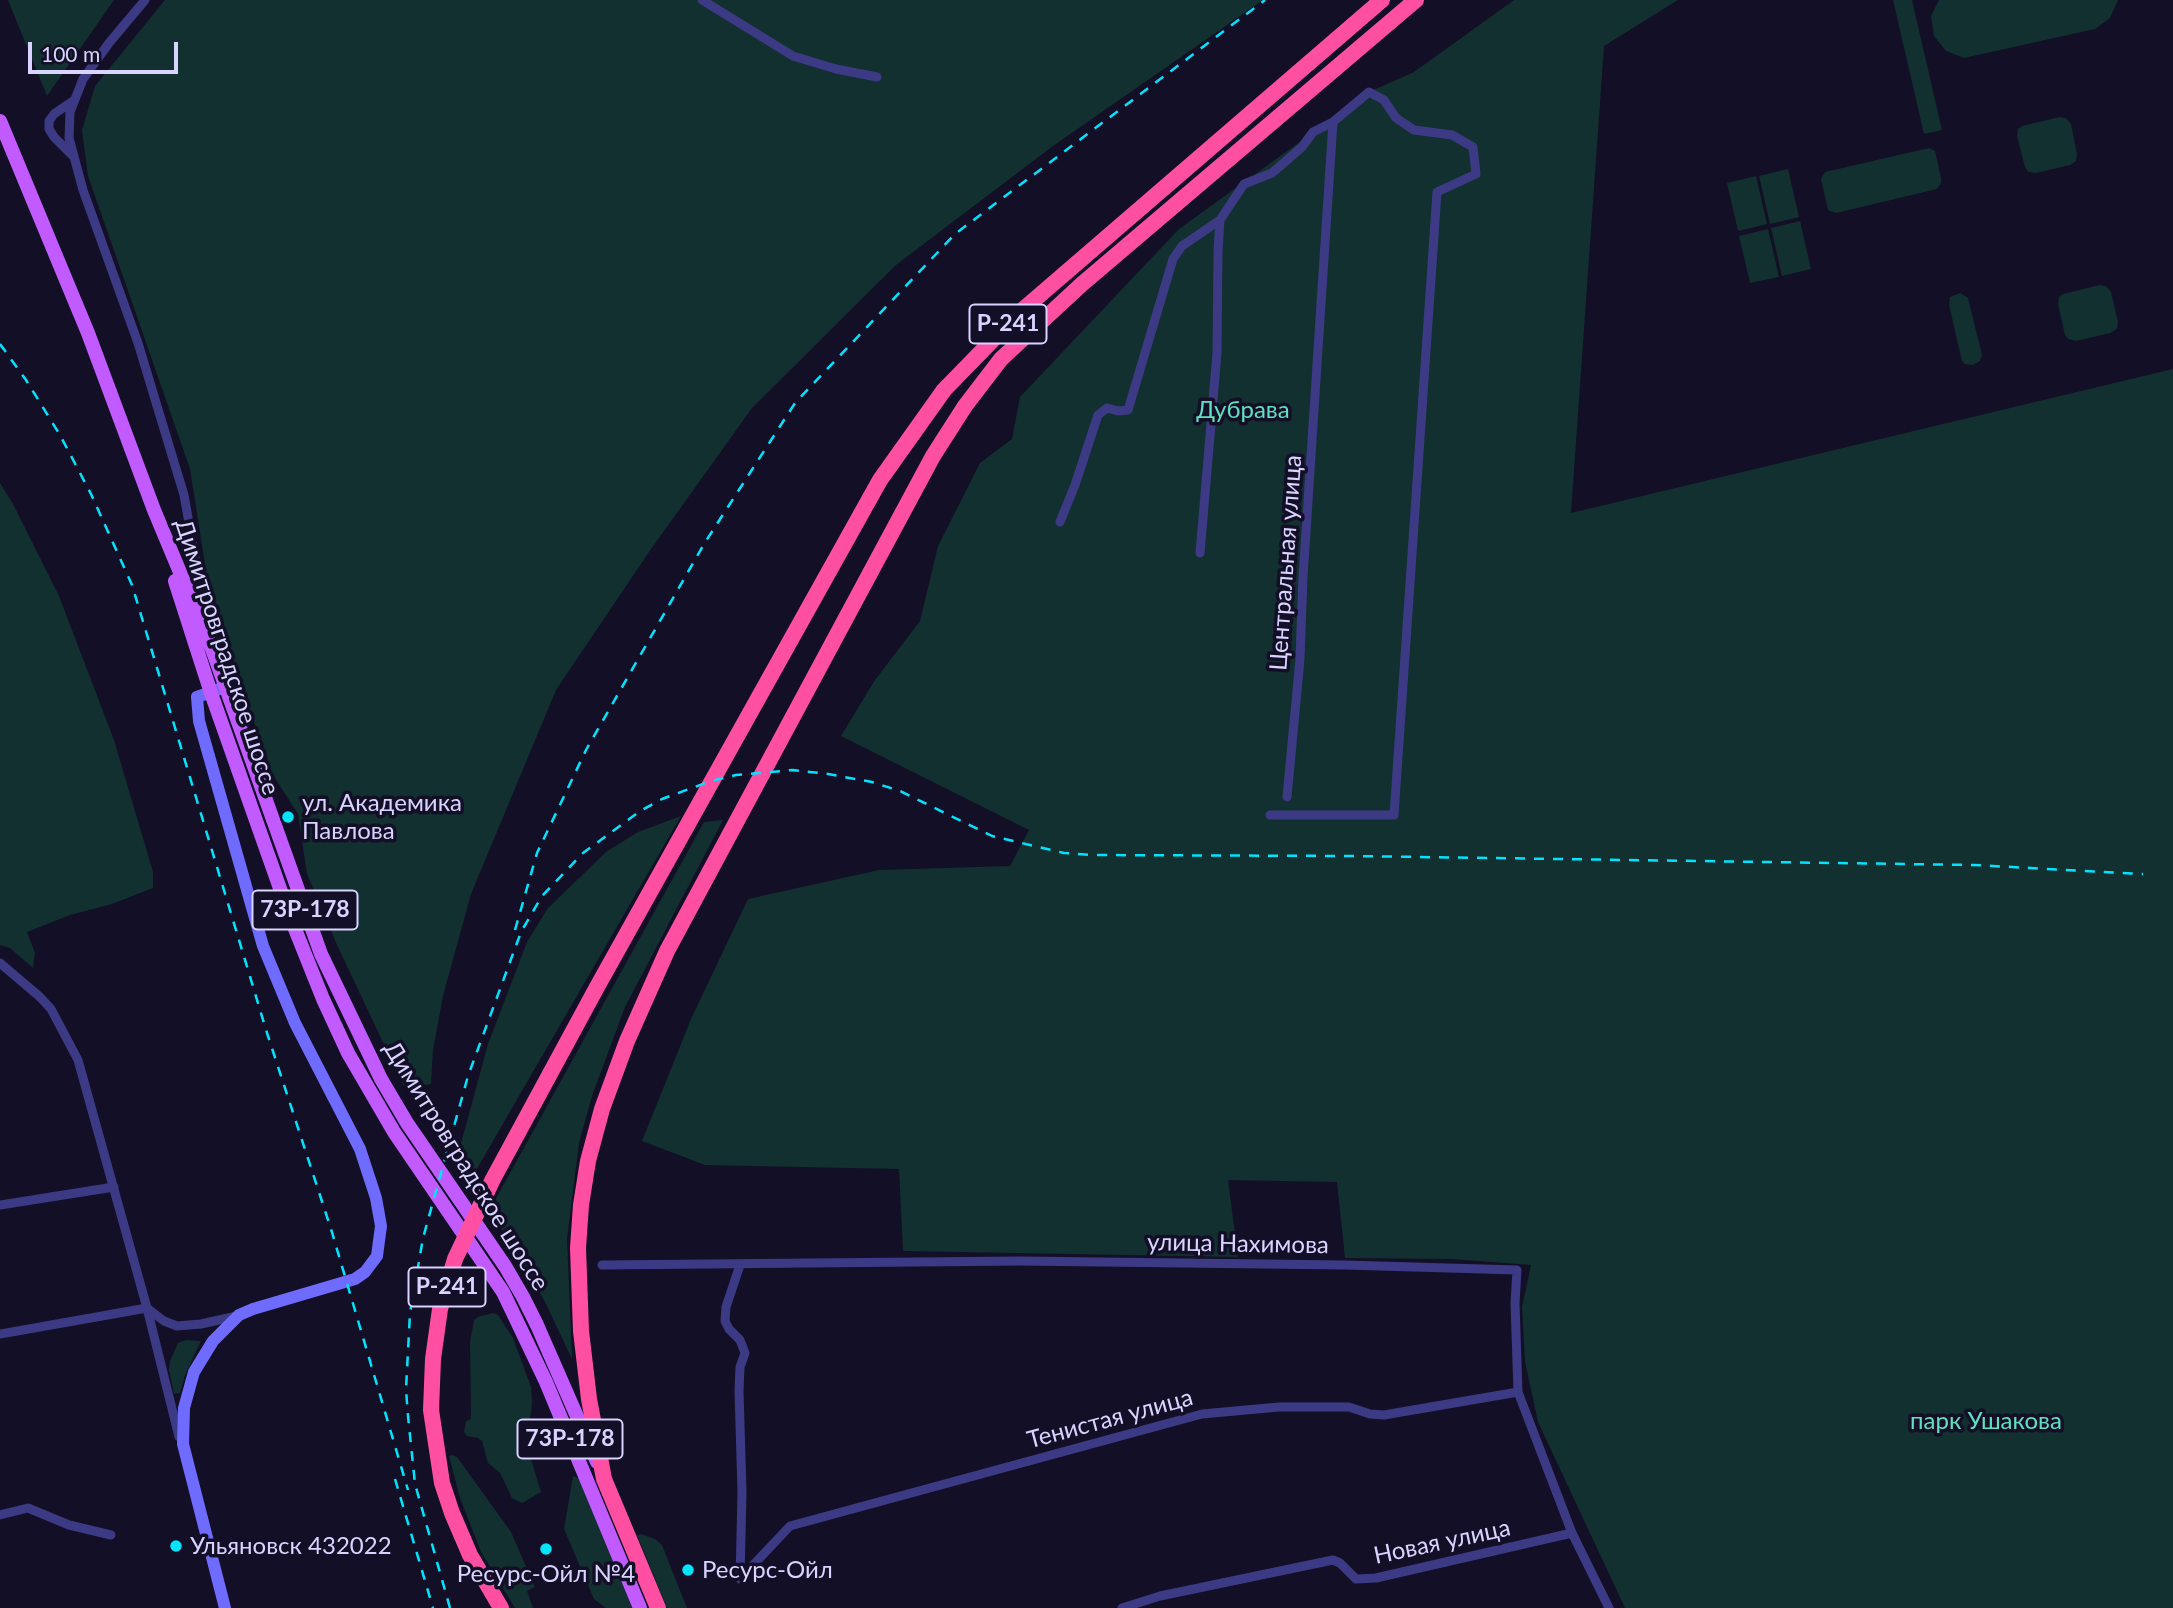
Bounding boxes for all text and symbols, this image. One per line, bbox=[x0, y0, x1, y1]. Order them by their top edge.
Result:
scale bar bbox=[32, 28, 182, 72]
text: 100 m bbox=[41, 41, 100, 66]
road number: Р-241 bbox=[970, 304, 1046, 344]
park label: Дубрава bbox=[1196, 396, 1290, 424]
street label: Центральная улица bbox=[1264, 454, 1308, 672]
street label: Димитровградское шоссе bbox=[169, 515, 285, 799]
place label: ул. Академика Павлова bbox=[302, 789, 462, 845]
marker: ул. Академика Павлова bbox=[280, 809, 296, 825]
road number: 73Р-178 bbox=[252, 890, 358, 930]
street label: Димитровградское шоссе bbox=[377, 1036, 555, 1296]
street label: улица Нахимова bbox=[1147, 1228, 1329, 1260]
road number: Р-241 bbox=[408, 1268, 486, 1306]
street label: Тенистая улица bbox=[1024, 1383, 1196, 1455]
park label: парк Ушакова bbox=[1910, 1407, 2062, 1435]
road number: 73Р-178 bbox=[518, 1420, 622, 1458]
street label: Новая улица bbox=[1371, 1513, 1513, 1571]
place label: Ульяновск 432022 bbox=[190, 1532, 392, 1560]
marker: Ульяновск 432022 bbox=[168, 1538, 184, 1554]
marker: Ресурс-Ойл №4 bbox=[538, 1541, 554, 1557]
place label: Ресурс-Ойл bbox=[702, 1556, 833, 1584]
place label: Ресурс-Ойл №4 bbox=[457, 1560, 635, 1588]
marker: Ресурс-Ойл bbox=[680, 1562, 696, 1578]

